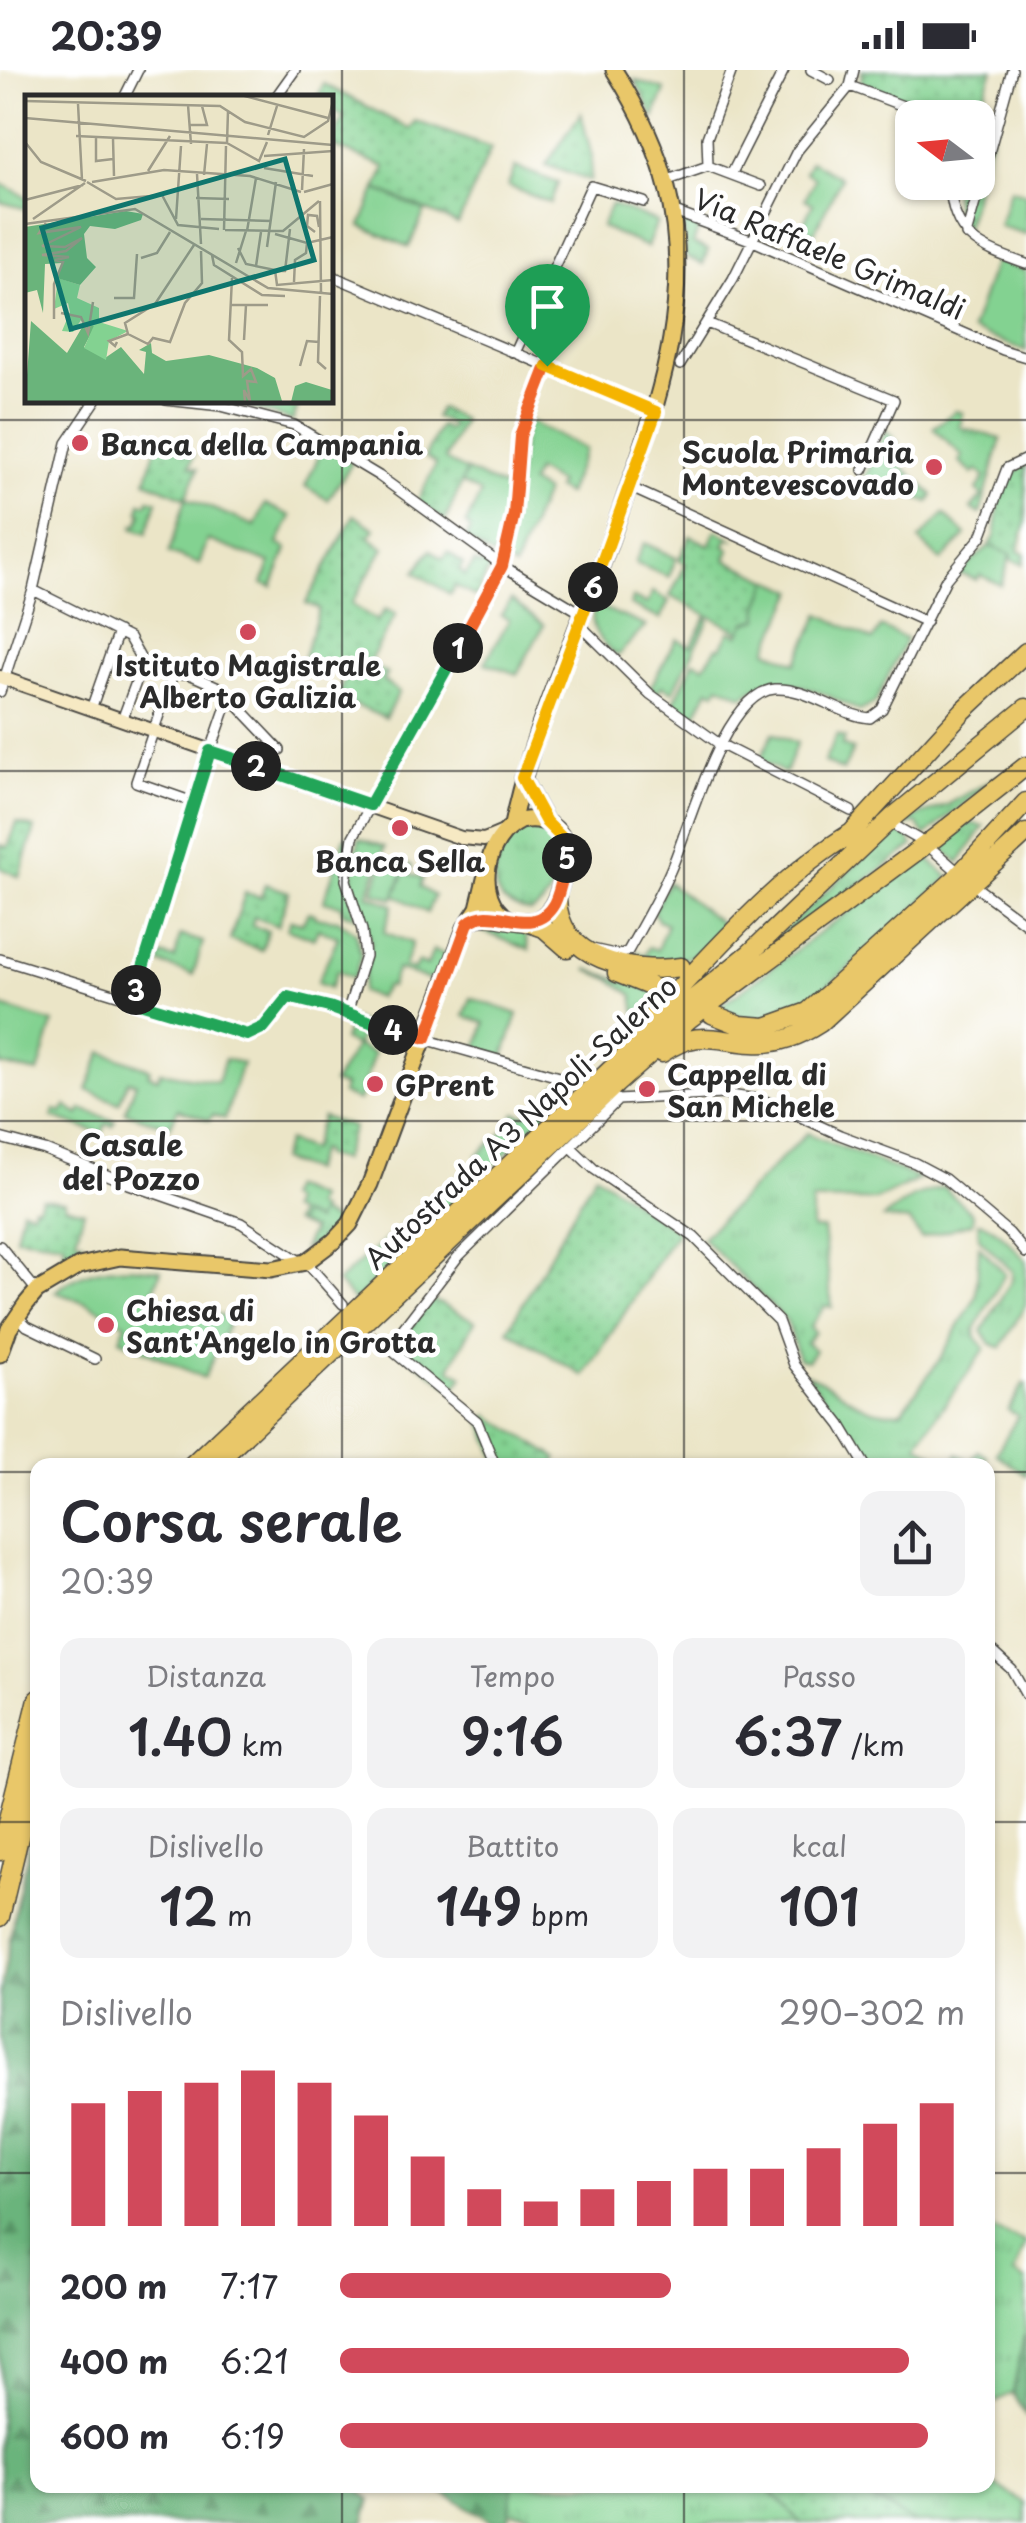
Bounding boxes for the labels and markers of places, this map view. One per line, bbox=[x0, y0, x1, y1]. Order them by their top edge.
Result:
pin bbox=[505, 264, 590, 367]
place label: Banca della Campania bbox=[100, 422, 423, 465]
place label: Scuola Primaria Montevescovado bbox=[682, 430, 914, 505]
marker: Banca della Campania bbox=[69, 432, 91, 454]
marker: Scuola Primaria Montevescovado bbox=[923, 456, 945, 478]
pin: 6 bbox=[568, 562, 618, 612]
marker: Istituto Magistrale Alberto Galizia bbox=[237, 621, 259, 643]
pin: 1 bbox=[433, 623, 483, 673]
place label: Istituto Magistrale Alberto Galizia bbox=[115, 643, 381, 718]
pin: 2 bbox=[231, 741, 281, 791]
marker: Banca Sella bbox=[389, 817, 411, 839]
pin: 5 bbox=[542, 833, 592, 883]
place label: Banca Sella bbox=[315, 839, 486, 882]
pin: 3 bbox=[111, 965, 161, 1015]
pin: 4 bbox=[368, 1005, 418, 1055]
place label: Cappella di San Michele bbox=[667, 1052, 835, 1127]
place label: GPrent bbox=[395, 1063, 495, 1106]
marker: GPrent bbox=[364, 1073, 386, 1095]
marker: Cappella di San Michele bbox=[636, 1078, 658, 1100]
place label: Chiesa di Sant'Angelo in Grotta bbox=[126, 1288, 436, 1363]
marker: Chiesa di Sant'Angelo in Grotta bbox=[95, 1314, 117, 1336]

